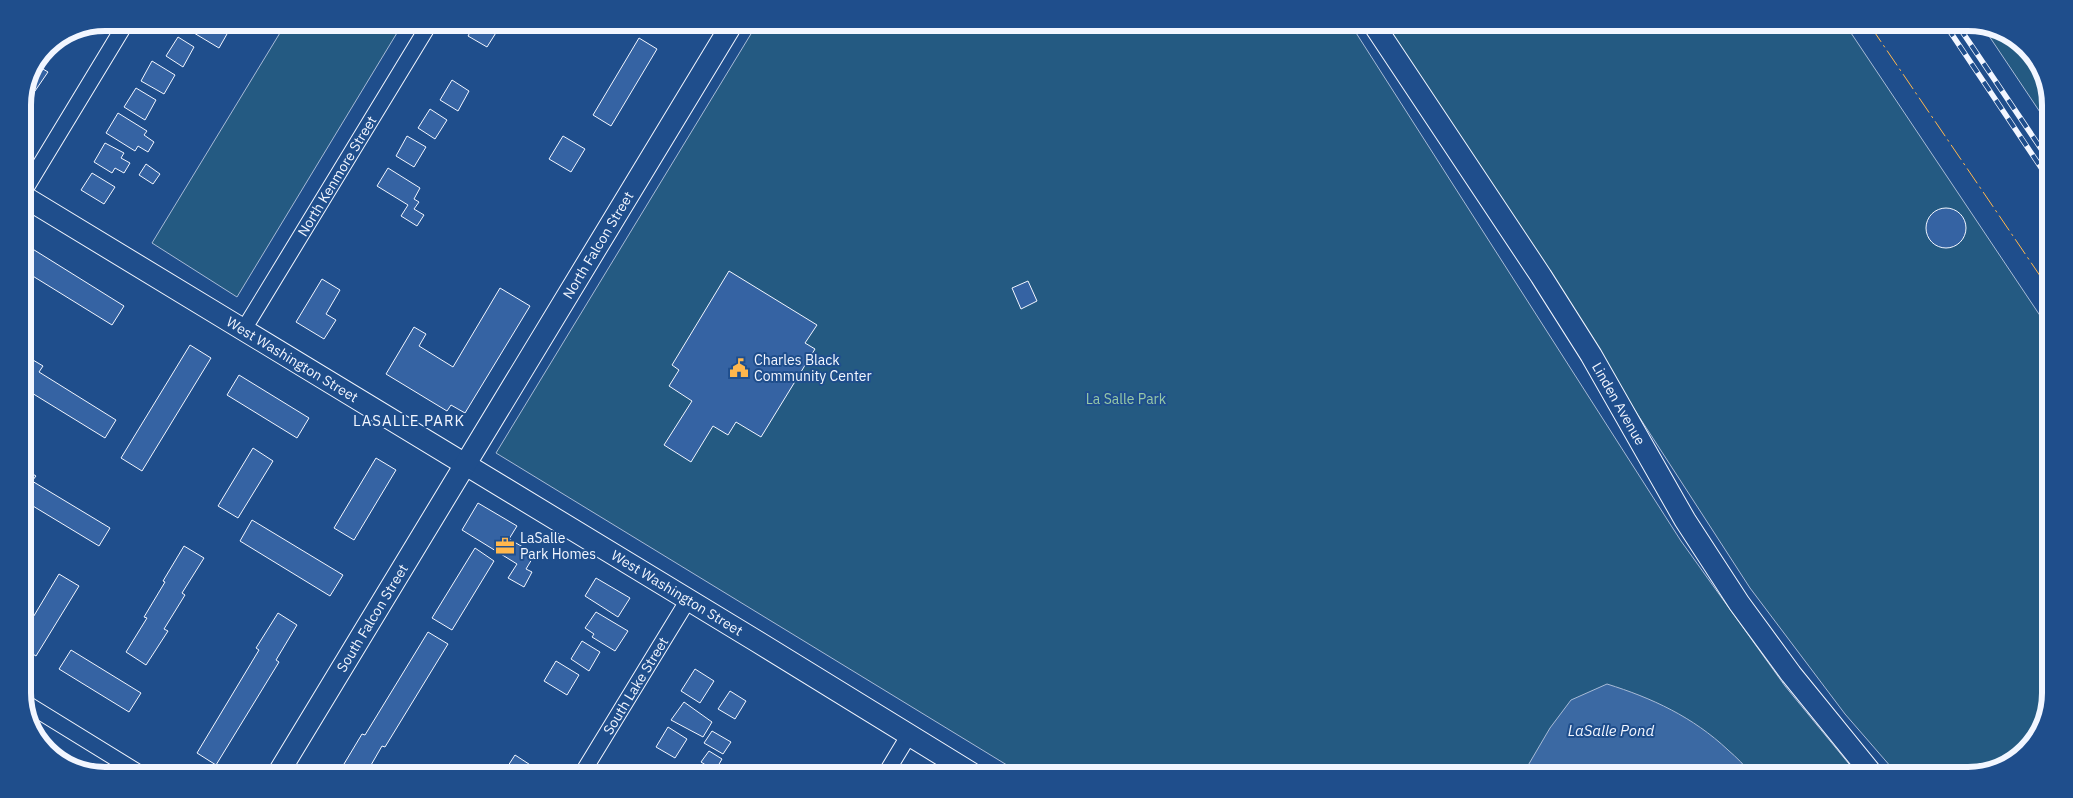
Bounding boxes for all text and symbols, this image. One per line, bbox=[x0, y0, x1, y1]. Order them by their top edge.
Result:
street label: North Kenmore Street bbox=[293, 112, 381, 240]
street label: North Falcon Street bbox=[559, 188, 638, 302]
street label: West Washington Street bbox=[223, 313, 361, 406]
place label: Charles Black Community Center bbox=[754, 351, 872, 385]
public building icon: Charles Black Community Center bbox=[728, 357, 750, 379]
street label: Linden Avenue bbox=[1588, 359, 1650, 449]
park label: La Salle Park bbox=[1086, 390, 1167, 408]
district label: LASALLE PARK bbox=[353, 411, 465, 430]
place label: LaSalle Park Homes bbox=[520, 529, 596, 563]
office icon: LaSalle Park Homes bbox=[494, 535, 516, 557]
street label: West Washington Street bbox=[608, 546, 746, 640]
street label: South Falcon Street bbox=[333, 561, 412, 675]
street label: South Lake Street bbox=[599, 634, 672, 738]
water label: LaSalle Pond bbox=[1568, 721, 1654, 740]

